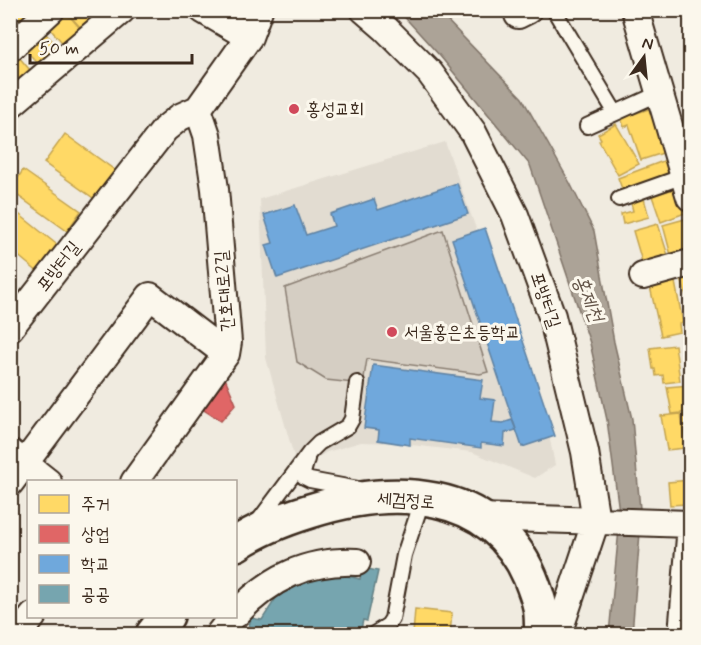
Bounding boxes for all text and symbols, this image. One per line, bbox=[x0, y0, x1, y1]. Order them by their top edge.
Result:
scale bar bbox=[30, 27, 192, 65]
north arrow bbox=[614, 27, 674, 87]
text: N bbox=[640, 32, 655, 55]
text: 50 m bbox=[39, 37, 79, 61]
place label: 홍성교회 bbox=[306, 98, 364, 122]
marker: 홍성교회 bbox=[287, 102, 301, 116]
street label: 포방터길 bbox=[31, 236, 86, 297]
street label: 간호대로2길 bbox=[209, 249, 240, 332]
street label: 포방터길 bbox=[524, 269, 566, 332]
water label: 홍제천 bbox=[566, 271, 610, 328]
place label: 서울홍은초등학교 bbox=[404, 321, 520, 345]
marker: 서울홍은초등학교 bbox=[385, 325, 399, 339]
legend bbox=[27, 480, 237, 618]
street label: 세검정로 bbox=[376, 487, 436, 515]
text: 주거 bbox=[81, 493, 110, 517]
text: 상업 bbox=[81, 523, 110, 547]
text: 학교 bbox=[81, 553, 110, 577]
text: 공공 bbox=[81, 583, 110, 607]

